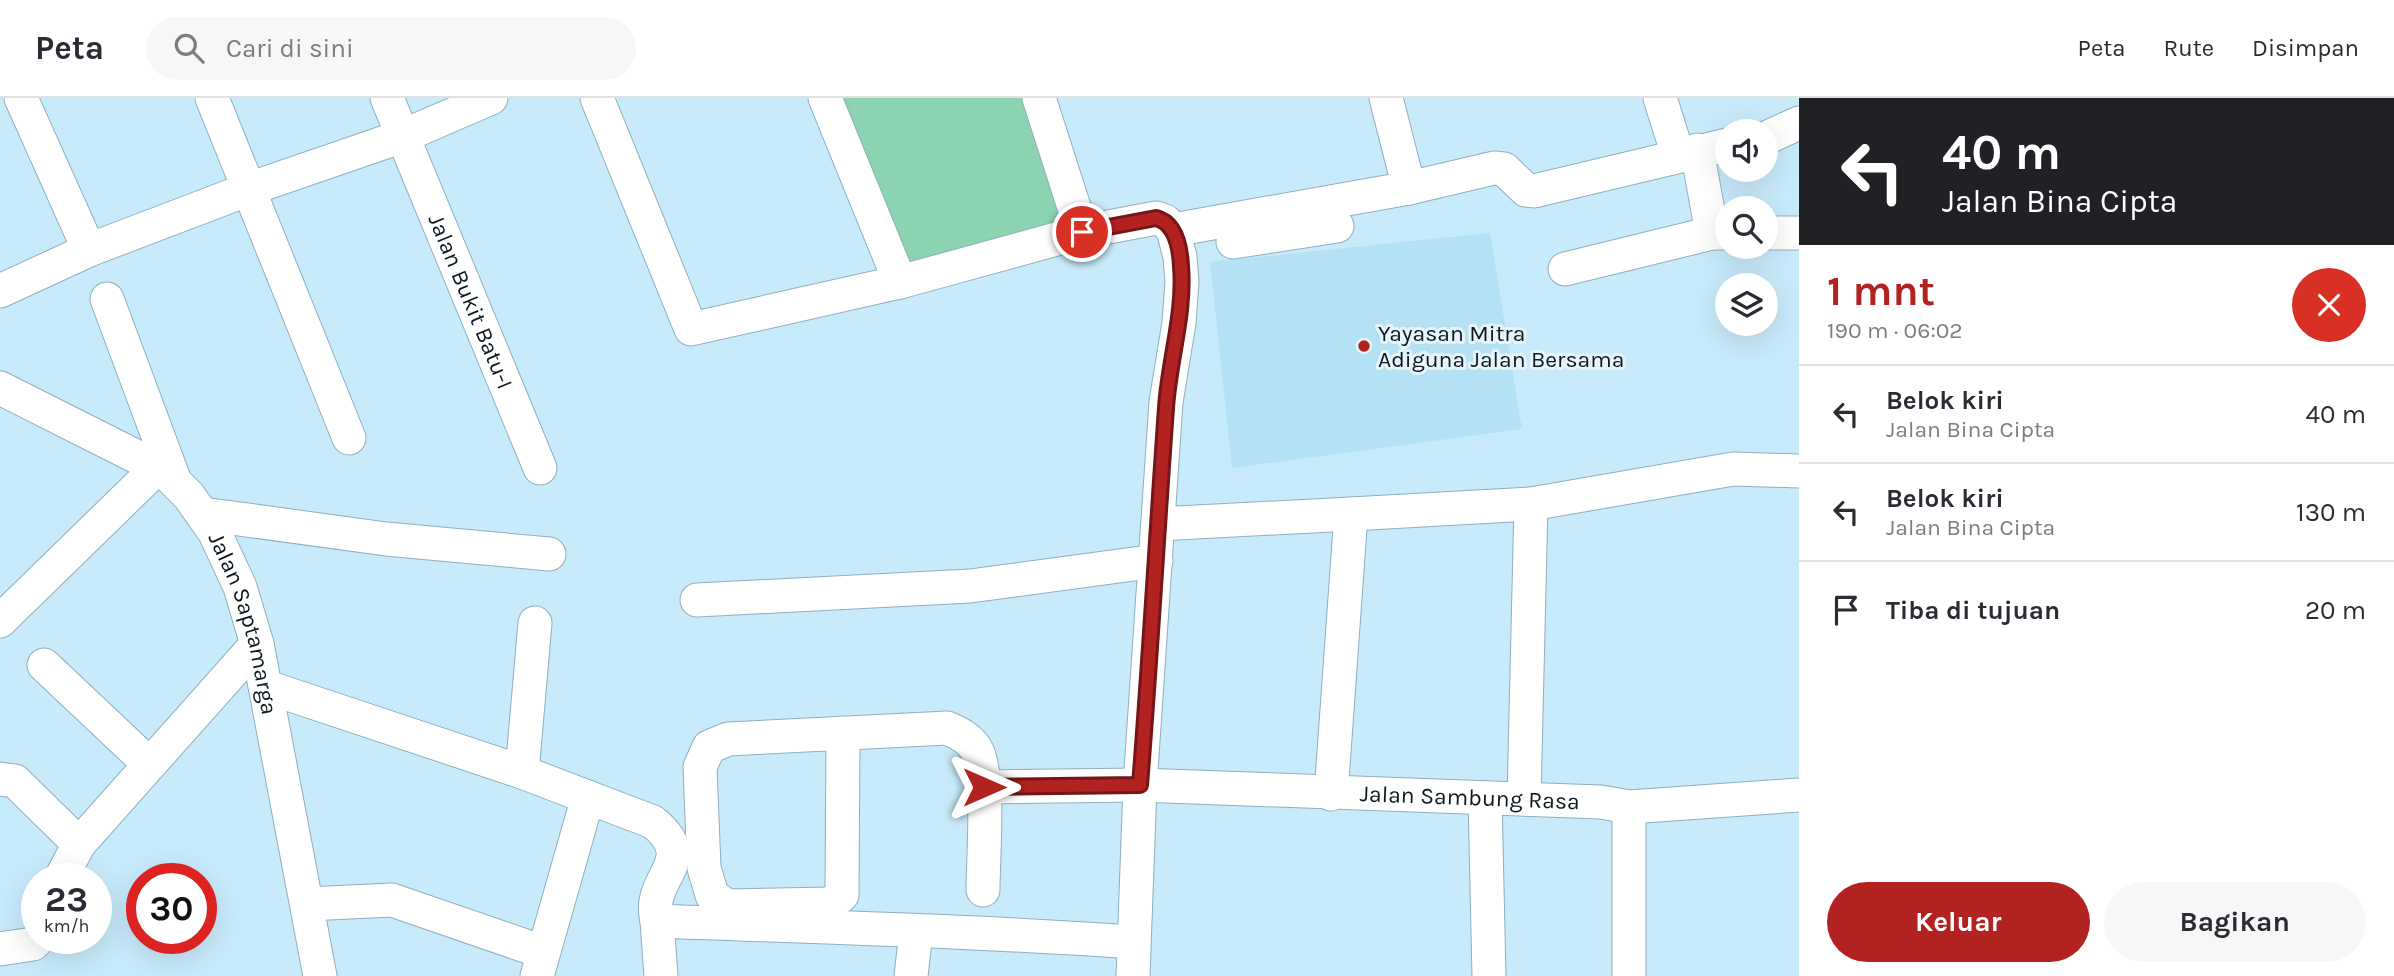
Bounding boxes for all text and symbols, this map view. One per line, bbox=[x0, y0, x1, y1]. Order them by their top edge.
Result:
search box bbox=[146, 17, 636, 80]
text: Peta bbox=[35, 29, 104, 67]
icon: search bbox=[170, 29, 208, 67]
text: Cari di sini bbox=[226, 33, 354, 64]
text: Peta bbox=[2078, 34, 2125, 62]
text: Rute bbox=[2163, 34, 2214, 62]
text: Disimpan bbox=[2252, 34, 2359, 62]
map controls bbox=[1715, 119, 1778, 336]
button: sound bbox=[1715, 119, 1778, 182]
text: 40 m bbox=[1942, 124, 2061, 181]
icon: left bbox=[1827, 126, 1918, 217]
text: Jalan Bina Cipta bbox=[1942, 183, 2177, 220]
button: search bbox=[1715, 196, 1778, 259]
pin bbox=[1052, 202, 1112, 262]
street label: Jalan Bukit Batu-I bbox=[422, 210, 519, 393]
icon: arrive bbox=[1063, 213, 1101, 251]
text: 1 mnt bbox=[1827, 266, 1935, 316]
button: close bbox=[2292, 268, 2366, 342]
button: layers bbox=[1715, 273, 1778, 336]
text: 190 m · 06:02 bbox=[1827, 317, 1963, 344]
place label: Yayasan Mitra Adiguna Jalan Bersama bbox=[1378, 320, 1624, 373]
marker: Yayasan Mitra Adiguna Jalan Bersama bbox=[1356, 338, 1372, 354]
text: Belok kiri bbox=[1886, 385, 2004, 416]
icon: left bbox=[1827, 395, 1865, 433]
text: 40 m bbox=[2306, 399, 2366, 430]
text: Jalan Bina Cipta bbox=[1886, 416, 2055, 443]
text: Belok kiri bbox=[1886, 483, 2004, 514]
icon: left bbox=[1827, 493, 1865, 531]
text: 130 m bbox=[2296, 497, 2366, 528]
text: Jalan Bina Cipta bbox=[1886, 514, 2055, 541]
street label: Jalan Saptamarga bbox=[203, 528, 283, 717]
icon: arrive bbox=[1827, 591, 1865, 629]
text: Tiba di tujuan bbox=[1886, 595, 2060, 626]
text: 20 m bbox=[2305, 595, 2366, 626]
position arrow bbox=[947, 750, 1021, 824]
street label: Jalan Sambung Rasa bbox=[1359, 780, 1580, 815]
speed limit sign: 30 bbox=[126, 863, 217, 954]
text: 23 bbox=[45, 879, 88, 920]
button: Keluar bbox=[1827, 882, 2090, 962]
button: Bagikan bbox=[2104, 882, 2366, 962]
text: km/h bbox=[44, 915, 89, 937]

